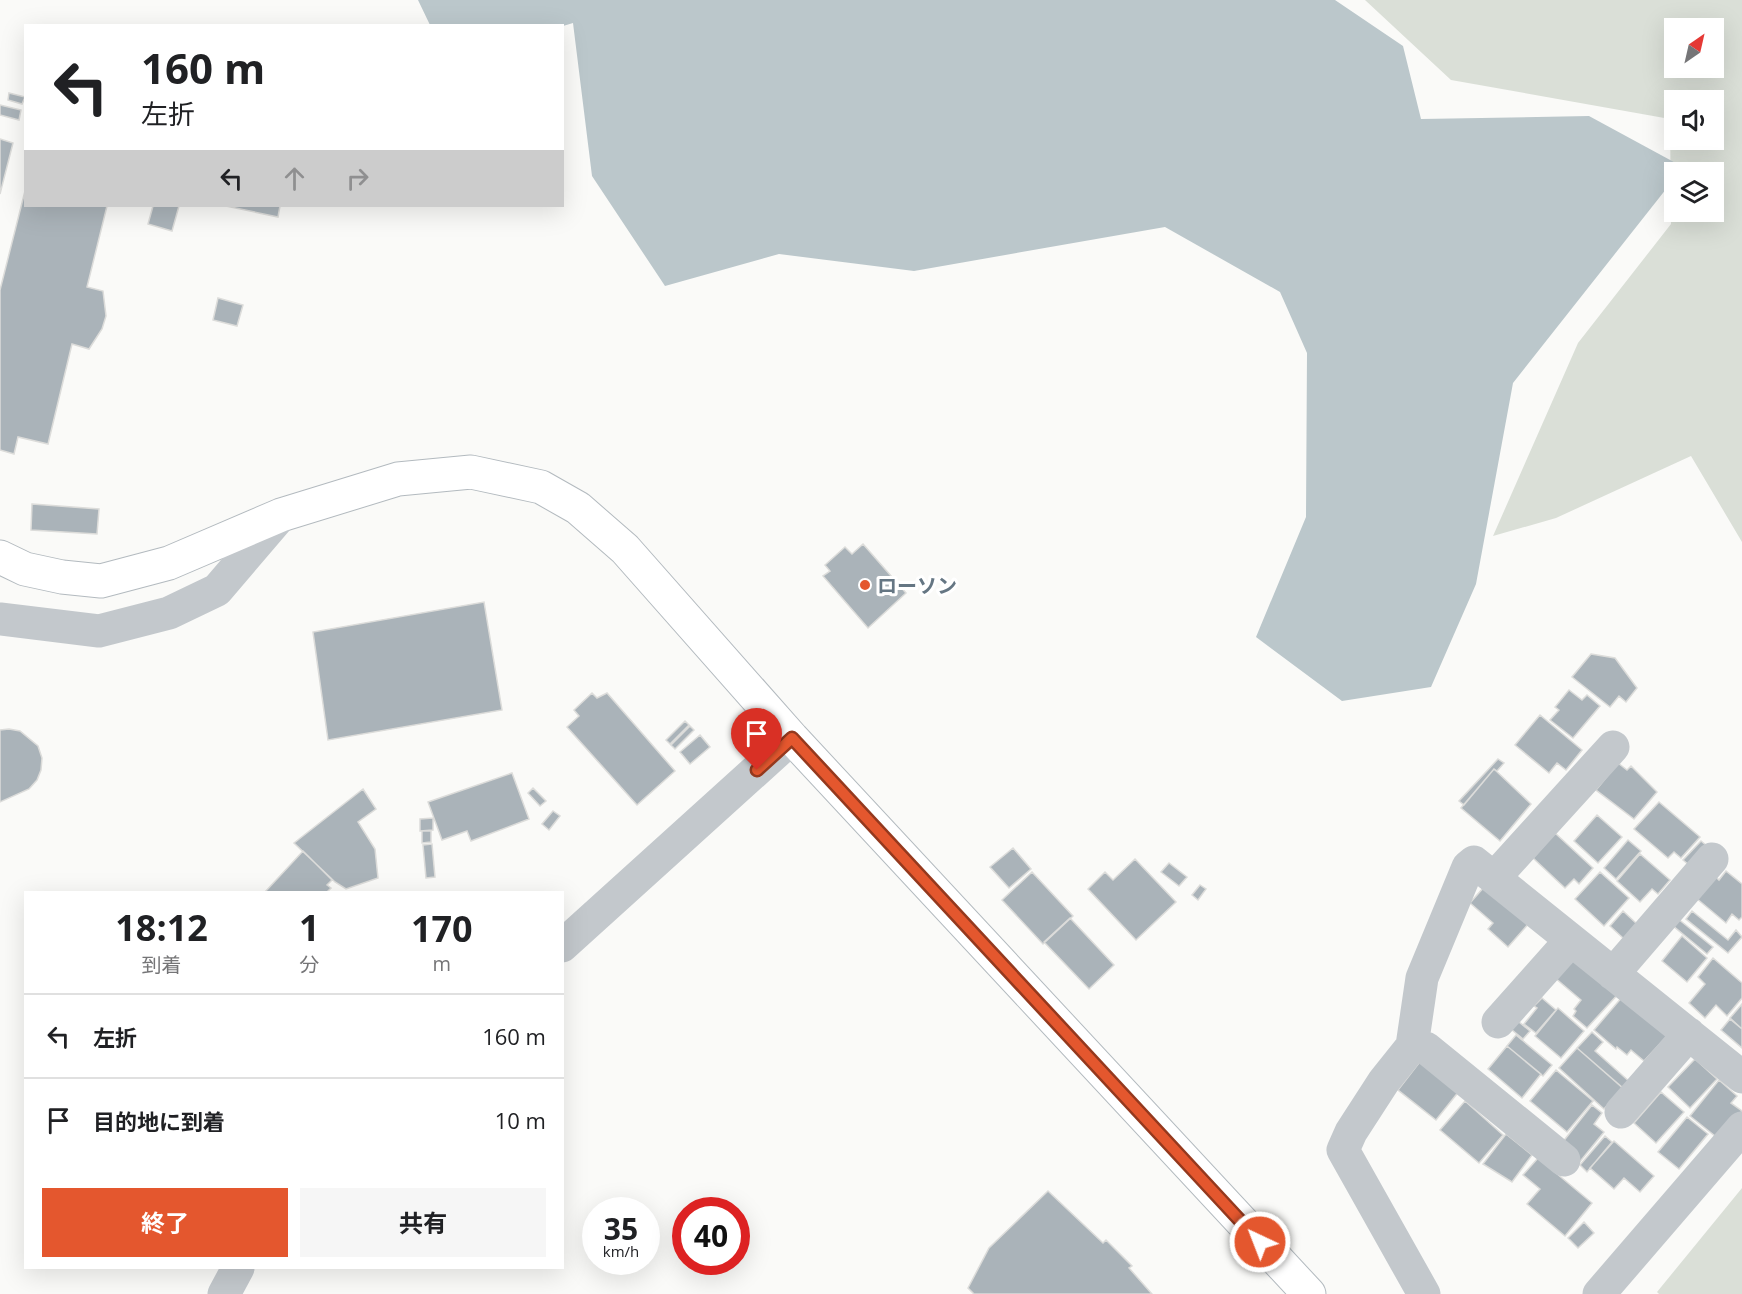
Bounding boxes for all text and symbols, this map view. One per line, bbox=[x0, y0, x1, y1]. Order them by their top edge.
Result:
north arrow bbox=[1664, 18, 1724, 78]
map controls bbox=[1664, 18, 1724, 222]
text: 160 m bbox=[141, 39, 265, 96]
icon: left bbox=[42, 48, 120, 126]
button: sound bbox=[1664, 90, 1724, 150]
text: 左折 bbox=[141, 95, 195, 132]
icon: left bbox=[215, 162, 248, 195]
icon: ahead bbox=[278, 162, 311, 195]
icon: right bbox=[341, 162, 374, 195]
button: layers bbox=[1664, 162, 1724, 222]
place label: ローソン bbox=[877, 572, 957, 599]
marker: ローソン bbox=[858, 578, 872, 592]
pin bbox=[731, 708, 782, 770]
icon: arrive bbox=[740, 717, 773, 750]
text: 18:12 bbox=[115, 903, 208, 952]
text: 1 bbox=[299, 903, 320, 952]
text: 170 bbox=[411, 904, 473, 953]
text: m bbox=[433, 950, 451, 977]
text: 到着 bbox=[142, 951, 182, 978]
text: 分 bbox=[299, 951, 319, 978]
icon: left bbox=[42, 1020, 75, 1053]
text: 160 m bbox=[482, 1021, 546, 1051]
text: 左折 bbox=[93, 1022, 137, 1052]
icon: arrive bbox=[42, 1104, 75, 1137]
text: 10 m bbox=[495, 1105, 546, 1135]
text: 目的地に到着 bbox=[93, 1106, 225, 1136]
button: 終了 bbox=[42, 1188, 288, 1257]
button: 共有 bbox=[300, 1188, 546, 1257]
speed limit sign: 40 bbox=[672, 1197, 750, 1275]
text: 35 bbox=[604, 1208, 638, 1249]
position arrow bbox=[1228, 1210, 1292, 1274]
text: km/h bbox=[603, 1241, 639, 1261]

